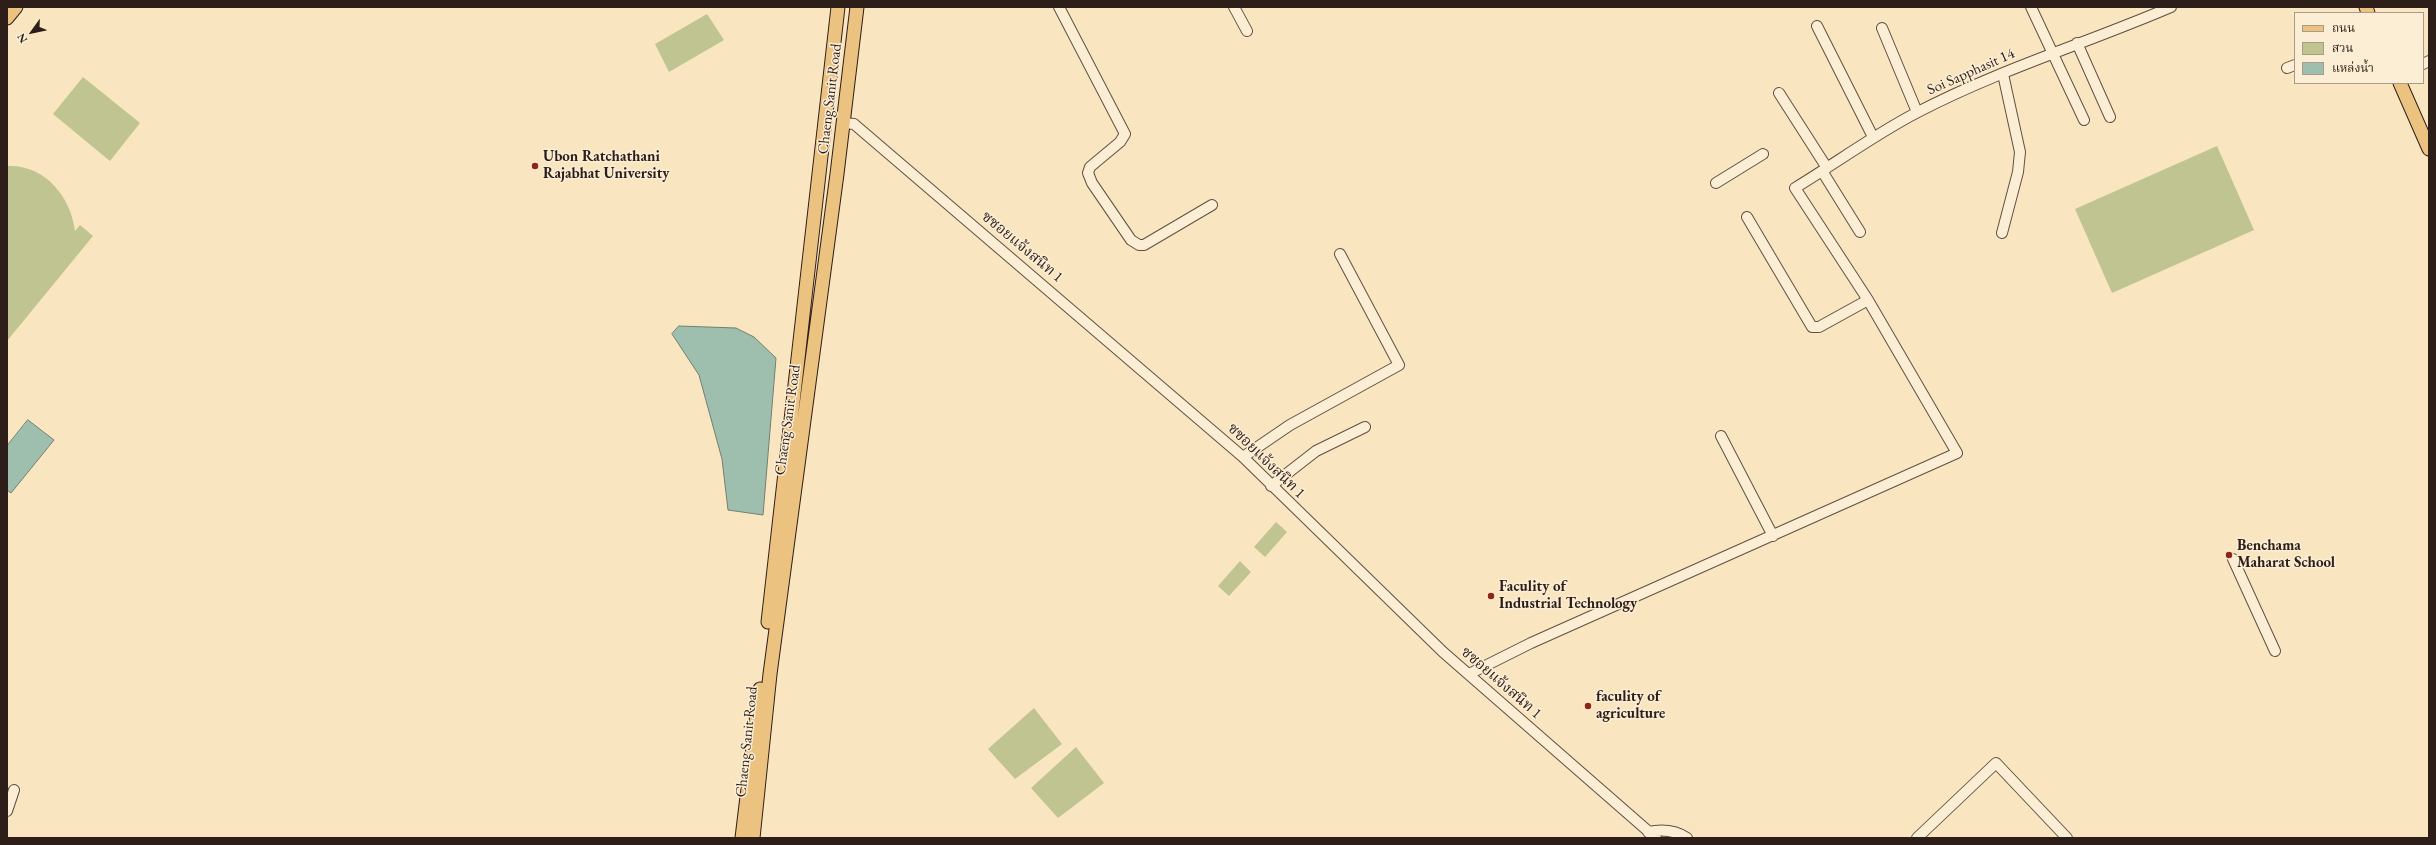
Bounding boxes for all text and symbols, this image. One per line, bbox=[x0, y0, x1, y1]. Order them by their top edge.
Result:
north arrow bbox=[12, 12, 52, 52]
legend bbox=[2294, 12, 2424, 84]
text: ถนน bbox=[2332, 20, 2355, 36]
text: N bbox=[14, 31, 30, 46]
text: สวน bbox=[2332, 40, 2353, 56]
street label: Chaeng Sanit Road bbox=[814, 43, 846, 155]
street label: Soi Sapphasit 14 bbox=[1925, 45, 2017, 99]
text: แหล่งน้ำ bbox=[2332, 60, 2374, 76]
place label: Ubon Ratchathani Rajabhat University bbox=[543, 148, 670, 183]
marker: Ubon Ratchathani Rajabhat University bbox=[530, 161, 540, 171]
street label: ซซอยแจ้งสนิท 1 bbox=[978, 208, 1066, 286]
street label: Chaeng Sanit Road bbox=[771, 364, 805, 476]
street label: ซซอยแจ้งสนิท 1 bbox=[1223, 420, 1309, 502]
place label: Benchama Maharat School bbox=[2237, 537, 2335, 572]
marker: Benchama Maharat School bbox=[2224, 550, 2234, 560]
place label: Faculity of Industrial Technology bbox=[1499, 578, 1637, 613]
marker: Faculity of Industrial Technology bbox=[1486, 591, 1496, 601]
street label: ซซอยแจ้งสนิท 1 bbox=[1457, 643, 1545, 723]
street label: Chaeng Sanit Road bbox=[732, 686, 762, 798]
place label: faculity of agriculture bbox=[1596, 688, 1665, 723]
marker: faculity of agriculture bbox=[1583, 701, 1593, 711]

